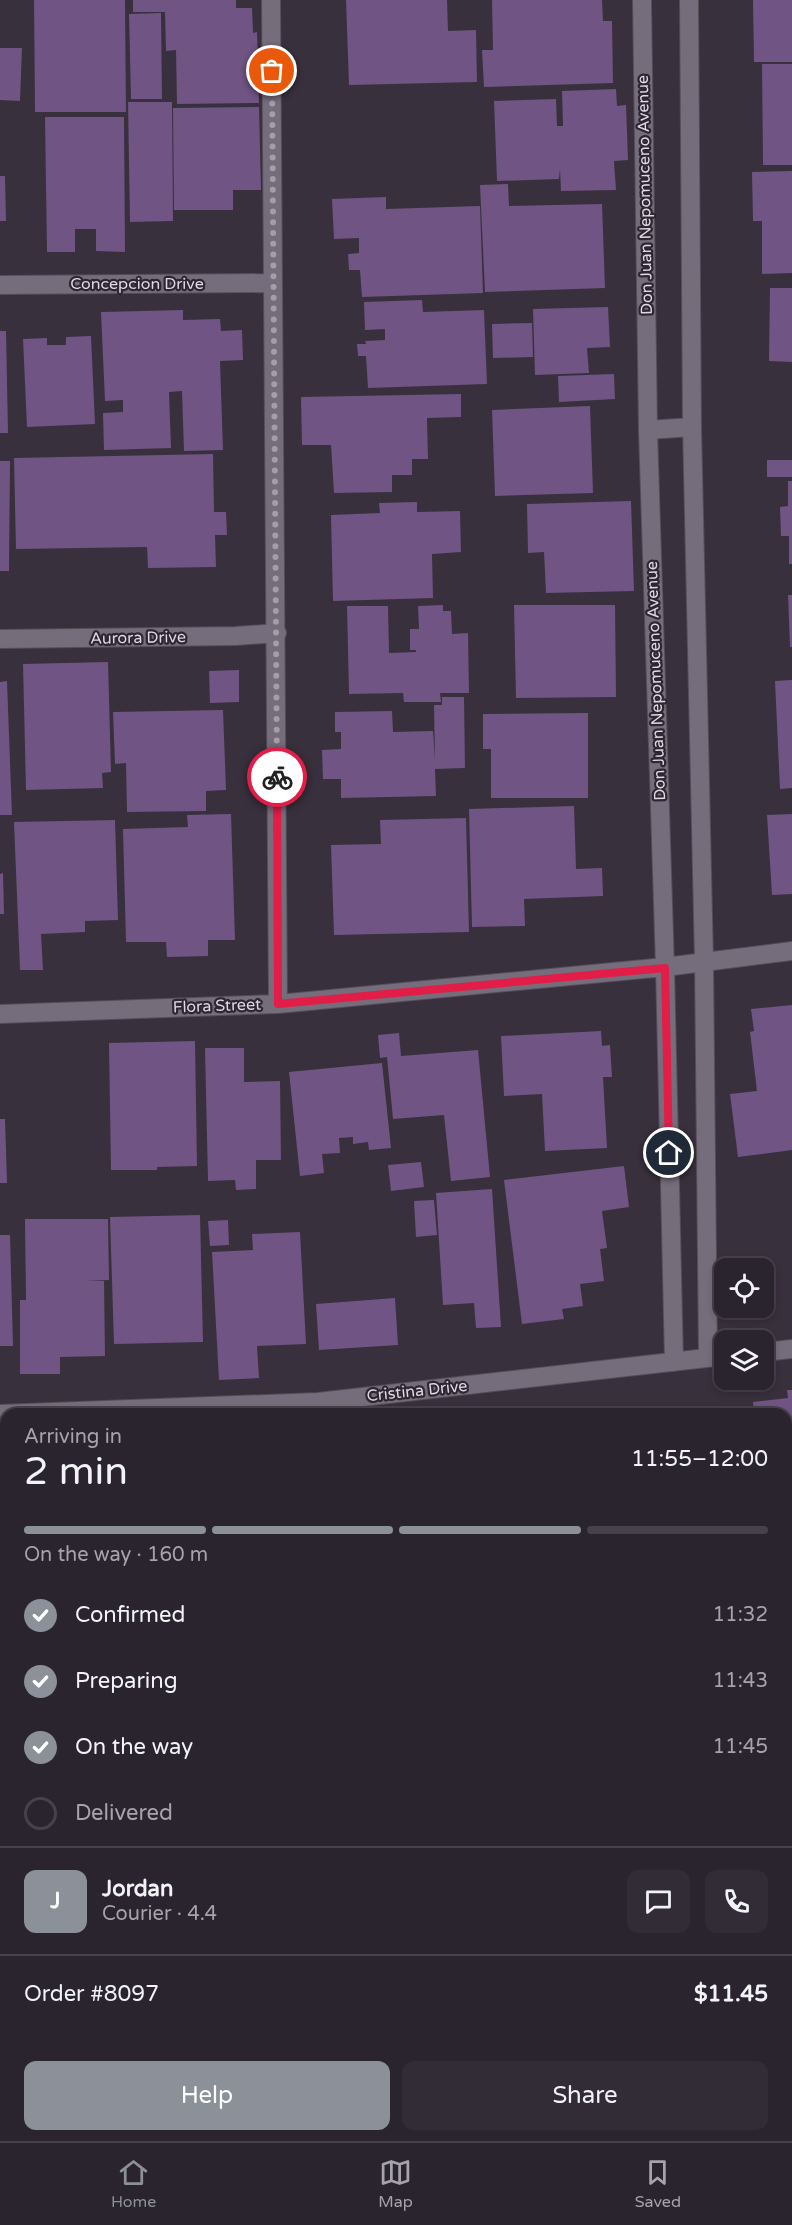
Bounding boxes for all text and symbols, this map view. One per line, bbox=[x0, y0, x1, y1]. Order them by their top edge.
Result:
pin bbox=[246, 45, 297, 96]
icon: bag bbox=[255, 54, 288, 87]
street label: Don Juan Nepomuceno Avenue bbox=[633, 75, 657, 315]
street label: Concepcion Drive bbox=[70, 274, 204, 294]
street label: Don Juan Nepomuceno Avenue bbox=[642, 561, 670, 801]
street label: Aurora Drive bbox=[90, 627, 186, 649]
courier bbox=[247, 747, 307, 807]
icon: bike bbox=[261, 761, 294, 794]
street label: Flora Street bbox=[173, 994, 261, 1018]
pin bbox=[643, 1127, 694, 1178]
icon: home bbox=[652, 1136, 685, 1169]
map controls bbox=[714, 1258, 774, 1390]
button: locate bbox=[714, 1258, 774, 1318]
button: layers bbox=[714, 1330, 774, 1390]
street label: Cristina Drive bbox=[366, 1376, 468, 1406]
text: Arriving in bbox=[24, 1425, 122, 1449]
text: 11:55–12:00 bbox=[631, 1446, 768, 1472]
text: 2 min bbox=[24, 1448, 128, 1495]
text: On the way · 160 m bbox=[24, 1543, 208, 1567]
icon: check bbox=[24, 1599, 57, 1632]
text: Confirmed bbox=[75, 1602, 185, 1628]
text: 11:32 bbox=[713, 1603, 768, 1627]
icon: check bbox=[24, 1665, 57, 1698]
text: Preparing bbox=[75, 1668, 178, 1694]
text: 11:43 bbox=[713, 1669, 768, 1693]
icon: check bbox=[24, 1731, 57, 1764]
text: On the way bbox=[75, 1734, 193, 1760]
text: 11:45 bbox=[713, 1735, 768, 1759]
text: Delivered bbox=[75, 1800, 173, 1826]
button: chat bbox=[627, 1870, 690, 1933]
button: phone bbox=[705, 1870, 768, 1933]
text: Jordan bbox=[102, 1876, 173, 1902]
text: J bbox=[50, 1888, 61, 1914]
text: Courier · 4.4 bbox=[102, 1902, 217, 1926]
text: Order #8097 bbox=[24, 1981, 159, 2007]
text: $11.45 bbox=[694, 1981, 768, 2007]
button: Help bbox=[24, 2061, 390, 2130]
button: Share bbox=[402, 2061, 768, 2130]
tab: Home bbox=[111, 2156, 156, 2212]
tab: Map bbox=[378, 2156, 413, 2212]
tab: Saved bbox=[635, 2156, 681, 2212]

